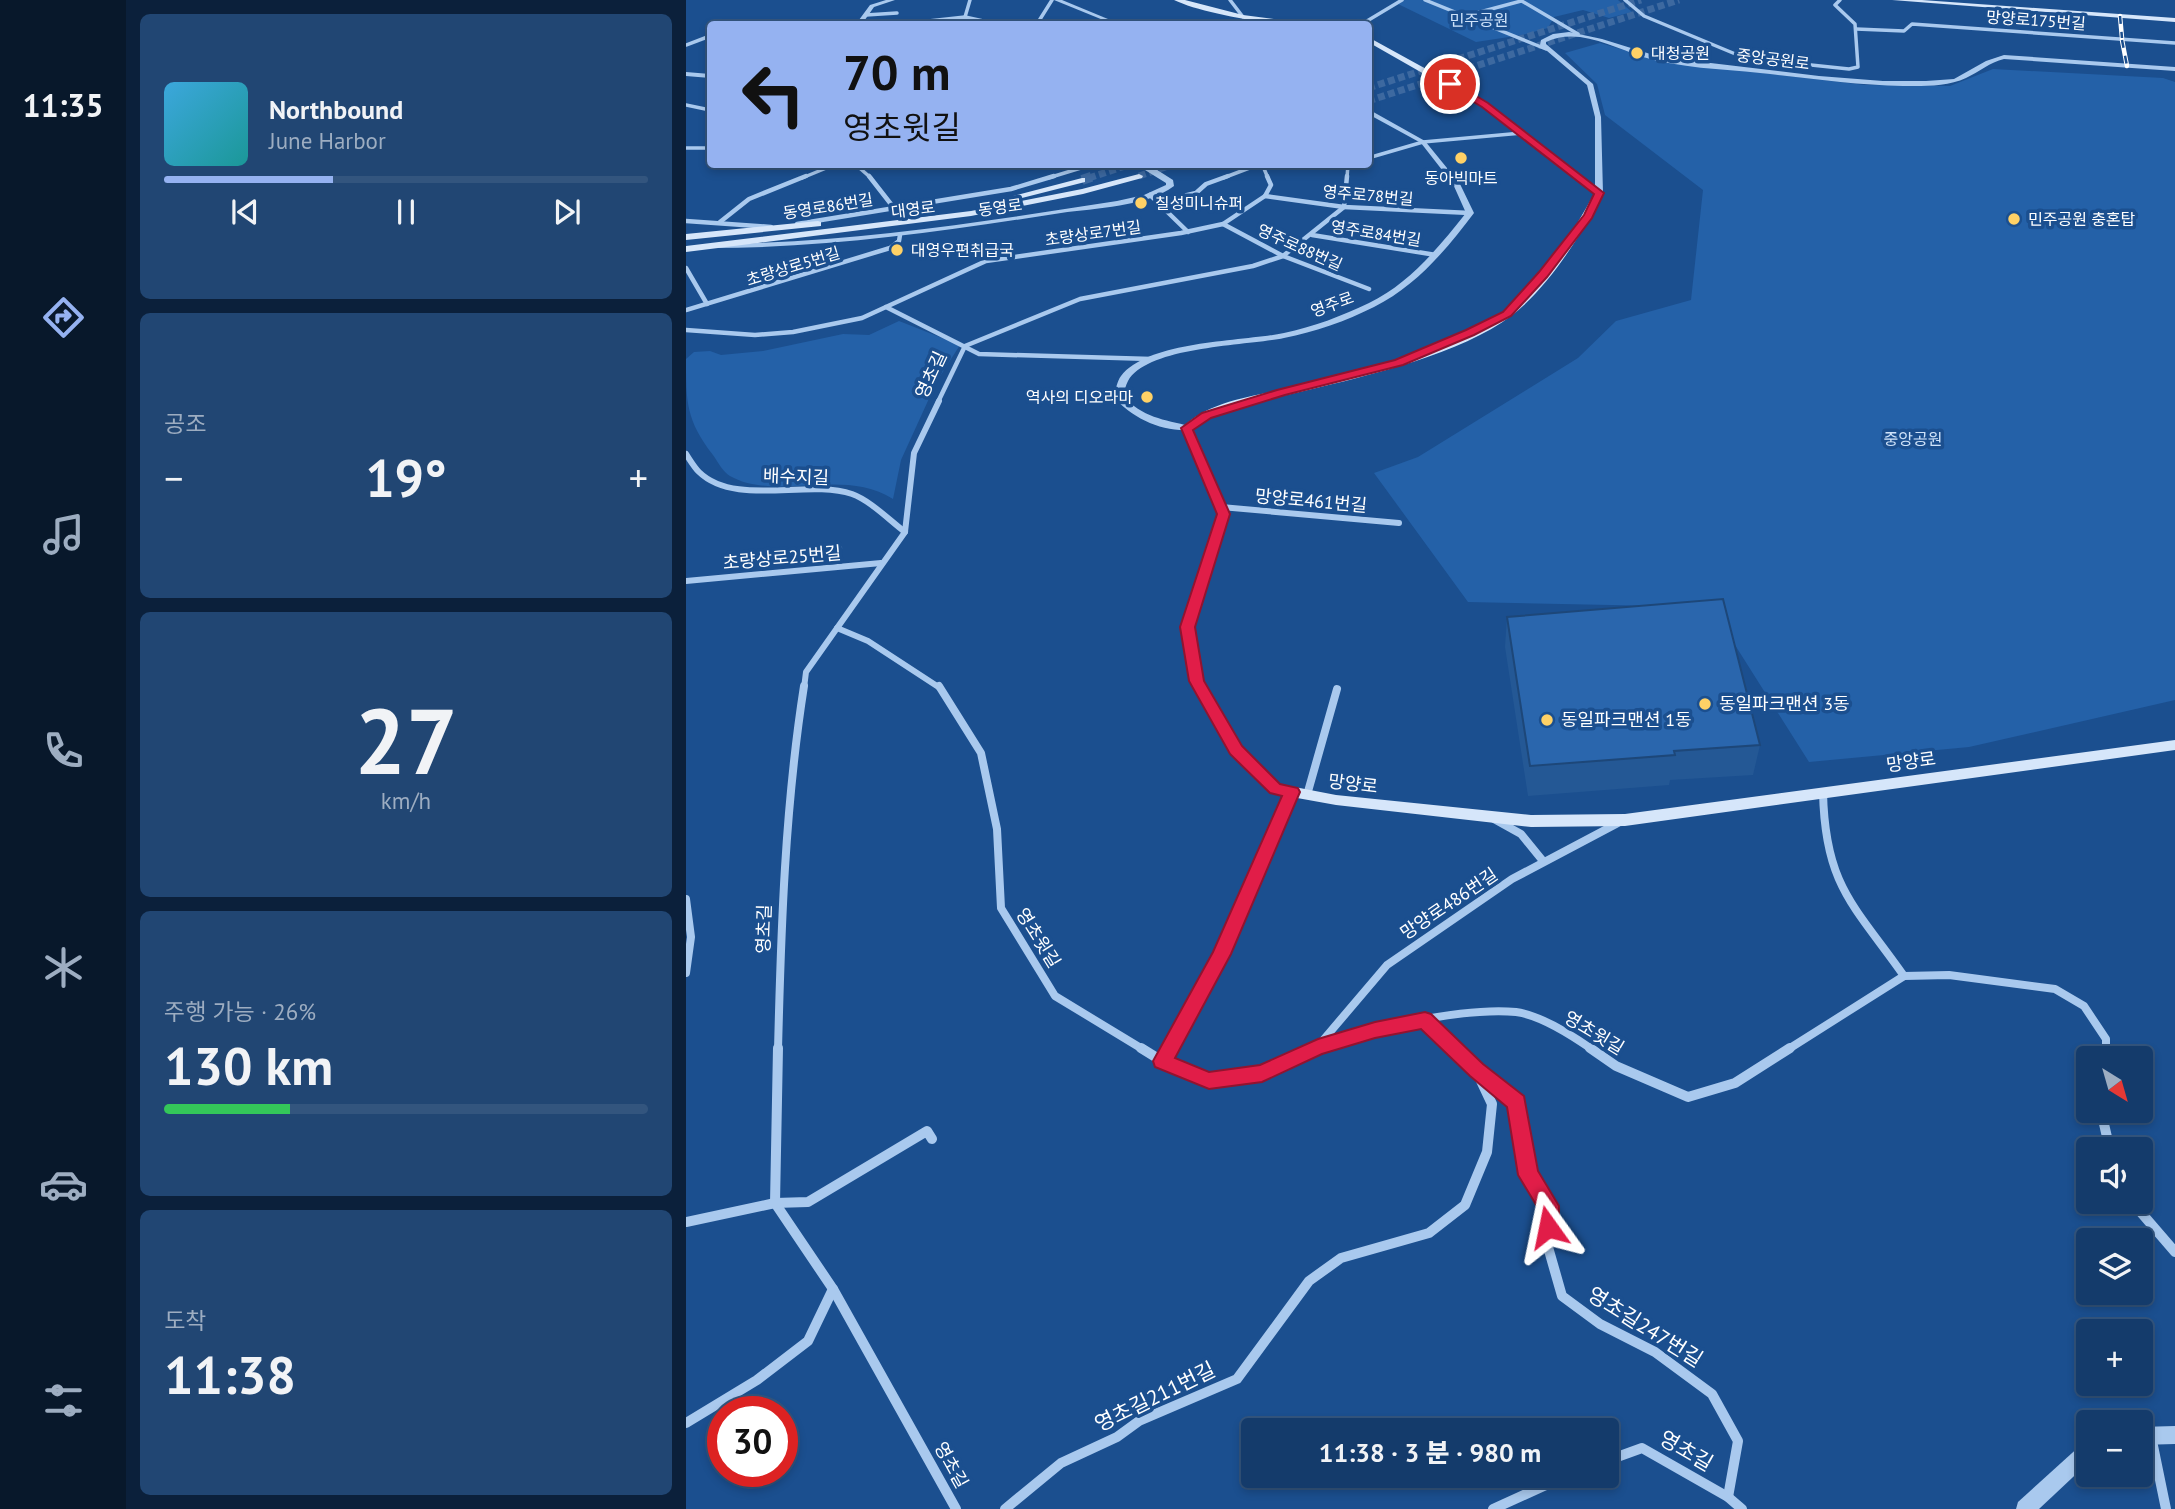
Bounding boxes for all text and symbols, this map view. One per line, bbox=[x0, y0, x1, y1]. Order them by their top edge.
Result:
street label: 망양로175번길 bbox=[1986, 7, 2086, 33]
park label: 민주공원 bbox=[1450, 10, 1508, 30]
text: 70 m bbox=[843, 40, 950, 104]
place label: 대청공원 bbox=[1651, 43, 1710, 63]
marker: 대청공원 bbox=[1629, 45, 1645, 61]
street label: 중앙공원로 bbox=[1735, 45, 1811, 73]
icon: left bbox=[728, 49, 819, 140]
pin bbox=[1420, 54, 1480, 114]
icon: arrive bbox=[1431, 65, 1469, 103]
text: 11:35 bbox=[22, 84, 104, 126]
text: Northbound bbox=[269, 93, 403, 126]
text: 영초윗길 bbox=[843, 106, 961, 148]
text: June Harbor bbox=[269, 126, 386, 155]
marker: 동아빅마트 bbox=[1453, 150, 1469, 166]
place label: 동아빅마트 bbox=[1424, 168, 1498, 188]
street label: 영주로78번길 bbox=[1322, 181, 1414, 209]
street label: 동영로86번길 bbox=[781, 189, 875, 223]
icon: previous bbox=[226, 193, 264, 231]
icon: pause bbox=[387, 193, 425, 231]
icon: next bbox=[548, 193, 586, 231]
place label: 칠성미니슈퍼 bbox=[1155, 193, 1243, 213]
street label: 동영로 bbox=[977, 194, 1024, 220]
marker: 칠성미니슈퍼 bbox=[1133, 195, 1149, 211]
street label: 대영로 bbox=[890, 196, 936, 222]
place label: 민주공원 충혼탑 bbox=[2028, 209, 2136, 229]
marker: 민주공원 충혼탑 bbox=[2006, 211, 2022, 227]
street label: 초량상로7번길 bbox=[1044, 216, 1142, 250]
street label: 영주로84번길 bbox=[1329, 216, 1423, 250]
street label: 영주로88번길 bbox=[1254, 219, 1346, 275]
place label: 대영우편취급국 bbox=[911, 240, 1014, 260]
street label: 초량상로5번길 bbox=[744, 242, 842, 290]
marker: 대영우편취급국 bbox=[889, 242, 905, 258]
street label: 영주로 bbox=[1308, 287, 1356, 321]
icon: directions bbox=[39, 293, 88, 342]
street label: 영초길 bbox=[910, 347, 951, 402]
place label: 역사의 디오라마 bbox=[1026, 387, 1133, 407]
marker: 역사의 디오라마 bbox=[1139, 389, 1155, 405]
text: 공조 bbox=[164, 409, 206, 438]
park label: 중앙공원 bbox=[1884, 429, 1942, 449]
text: 19° bbox=[365, 444, 447, 511]
text: − bbox=[164, 453, 183, 502]
text: + bbox=[629, 453, 648, 502]
street label: 배수지길 bbox=[763, 464, 830, 489]
street label: 망양로461번길 bbox=[1254, 484, 1368, 517]
icon: music bbox=[39, 510, 88, 559]
street label: 초량상로25번길 bbox=[722, 541, 842, 574]
text: 27 bbox=[354, 681, 458, 799]
place label: 동일파크맨션 3동 bbox=[1719, 692, 1850, 715]
marker: 동일파크맨션 3동 bbox=[1697, 696, 1713, 712]
place label: 동일파크맨션 1동 bbox=[1561, 708, 1692, 731]
marker: 동일파크맨션 1동 bbox=[1539, 712, 1555, 728]
icon: phone bbox=[39, 726, 88, 775]
street label: 망양로 bbox=[1885, 747, 1937, 776]
street label: 망양로 bbox=[1327, 769, 1379, 798]
text: km/h bbox=[381, 786, 431, 815]
street label: 망양로486번길 bbox=[1396, 863, 1502, 944]
street label: 영초길 bbox=[751, 904, 776, 954]
street label: 영초윗길 bbox=[1011, 904, 1066, 972]
icon: climate bbox=[39, 943, 88, 992]
text: 주행 가능 · 26% bbox=[164, 997, 316, 1026]
street label: 영초윗길 bbox=[1560, 1006, 1629, 1059]
text: 130 km bbox=[164, 1032, 333, 1099]
north arrow bbox=[2076, 1046, 2152, 1124]
map controls bbox=[2076, 1046, 2153, 1487]
button: sound bbox=[2076, 1137, 2153, 1214]
icon: car bbox=[39, 1160, 88, 1209]
position arrow bbox=[1511, 1190, 1585, 1264]
button: layers bbox=[2076, 1228, 2153, 1305]
street label: 영초길247번길 bbox=[1583, 1280, 1708, 1373]
text: 도착 bbox=[164, 1306, 206, 1335]
button: + bbox=[2076, 1319, 2153, 1396]
text: 11:38 bbox=[164, 1341, 296, 1408]
street label: 영초길211번길 bbox=[1090, 1356, 1220, 1437]
icon: filters bbox=[39, 1376, 88, 1425]
speed limit sign: 30 bbox=[707, 1396, 798, 1487]
button: − bbox=[2076, 1410, 2153, 1487]
street label: 영초길 bbox=[1654, 1424, 1718, 1477]
text: 11:38 · 3 분 · 980 m bbox=[1319, 1436, 1541, 1469]
street label: 영초길 bbox=[929, 1437, 974, 1492]

